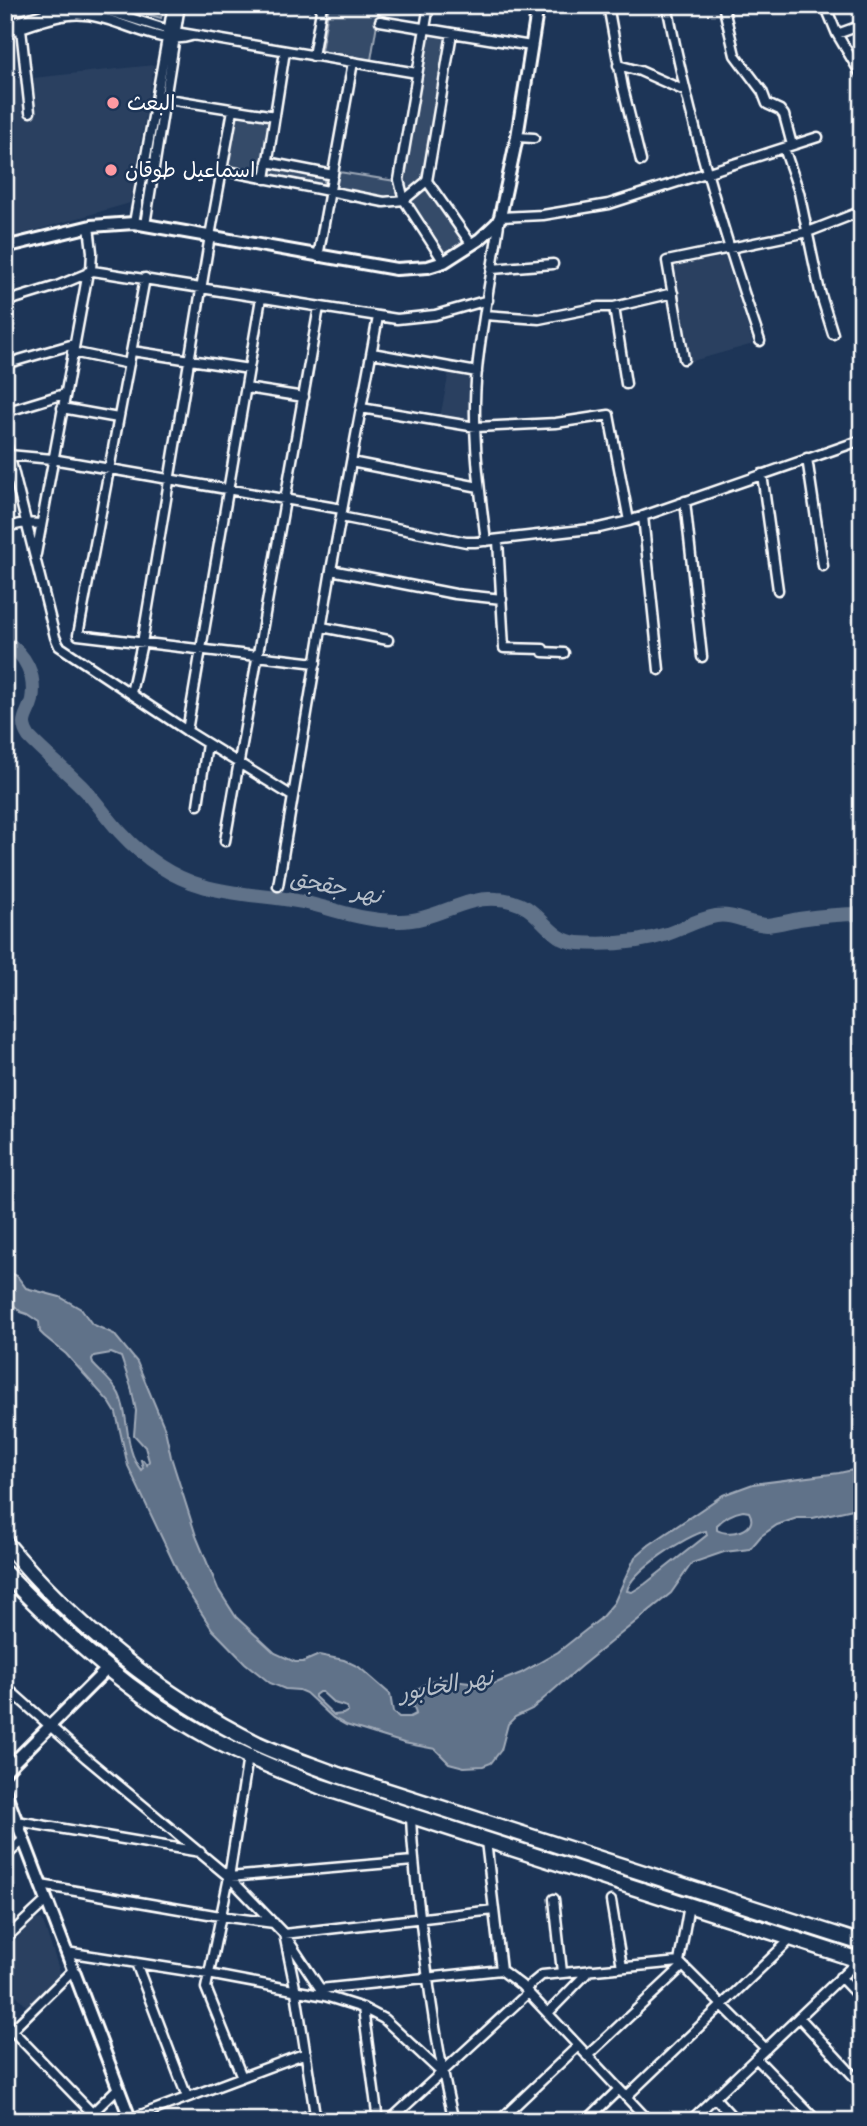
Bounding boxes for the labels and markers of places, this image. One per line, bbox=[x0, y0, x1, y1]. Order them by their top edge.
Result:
place label: البعث bbox=[127, 91, 175, 116]
marker: البعث bbox=[105, 95, 121, 111]
place label: اسماعيل طوقان bbox=[125, 158, 255, 183]
marker: اسماعيل طوقان bbox=[103, 162, 119, 178]

